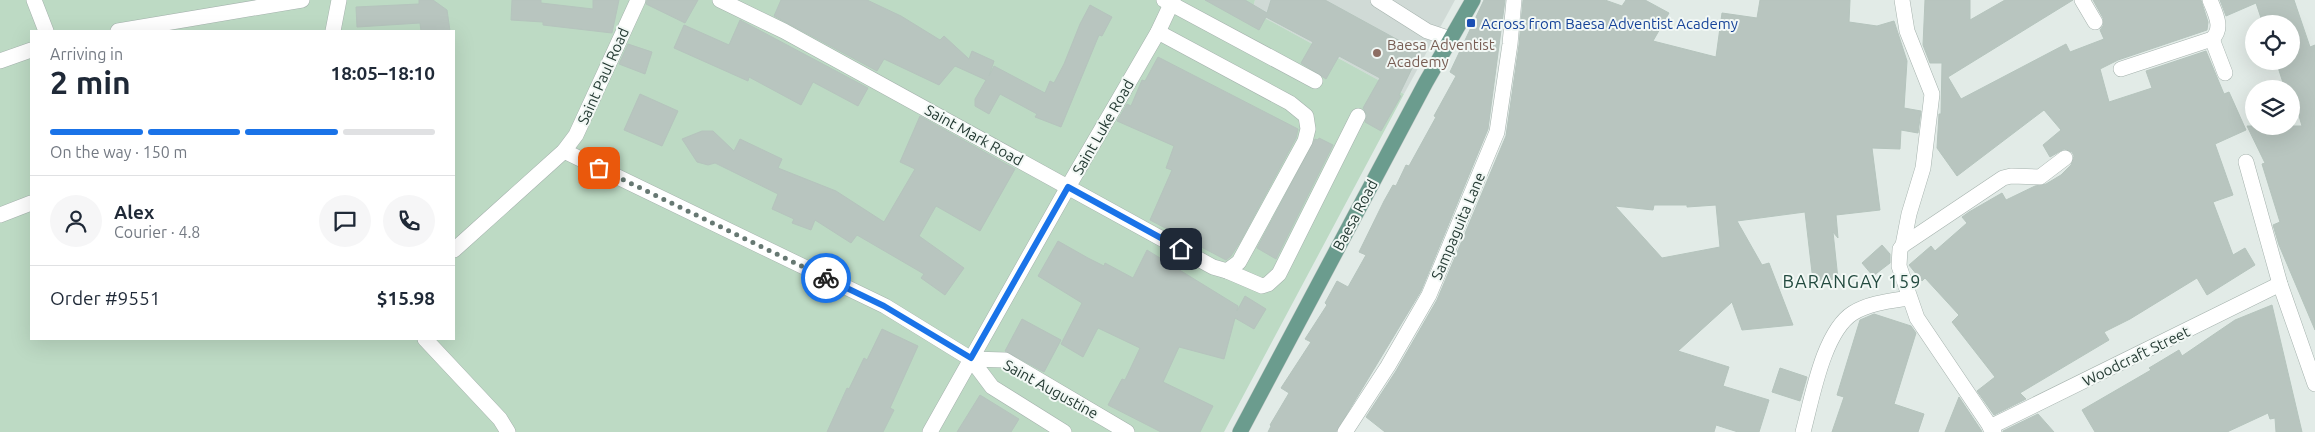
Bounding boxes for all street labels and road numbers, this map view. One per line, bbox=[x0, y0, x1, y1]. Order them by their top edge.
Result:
street label: Saint Paul Road bbox=[574, 25, 632, 127]
street label: Saint Luke Road bbox=[1069, 76, 1137, 178]
street label: Saint Mark Road bbox=[922, 101, 1026, 169]
street label: Sampaguita Lane bbox=[1428, 170, 1488, 282]
street label: Baesa Road bbox=[1329, 177, 1381, 253]
street label: Woodcraft Street bbox=[2080, 323, 2193, 389]
street label: Saint Augustine bbox=[1001, 356, 1101, 422]

